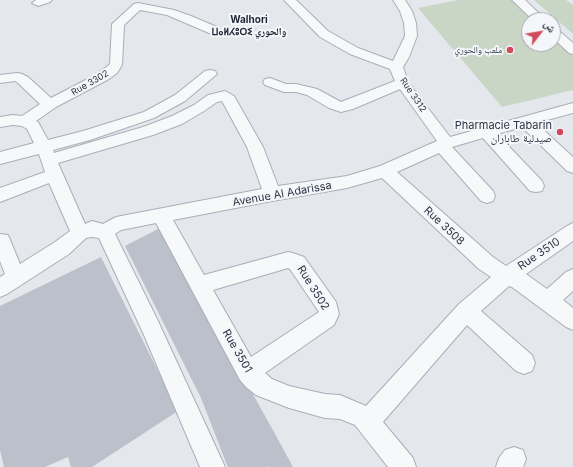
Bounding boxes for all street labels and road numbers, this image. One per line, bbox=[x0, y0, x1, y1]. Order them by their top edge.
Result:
street label: Rue 3302 bbox=[69, 68, 111, 98]
street label: Rue 3312 bbox=[398, 76, 428, 114]
street label: Avenue Al Adarissa bbox=[231, 179, 333, 209]
street label: Rue 3508 bbox=[421, 204, 467, 248]
street label: Rue 3510 bbox=[515, 235, 563, 273]
street label: Rue 3502 bbox=[294, 263, 332, 313]
street label: Rue 3501 bbox=[219, 327, 255, 375]

